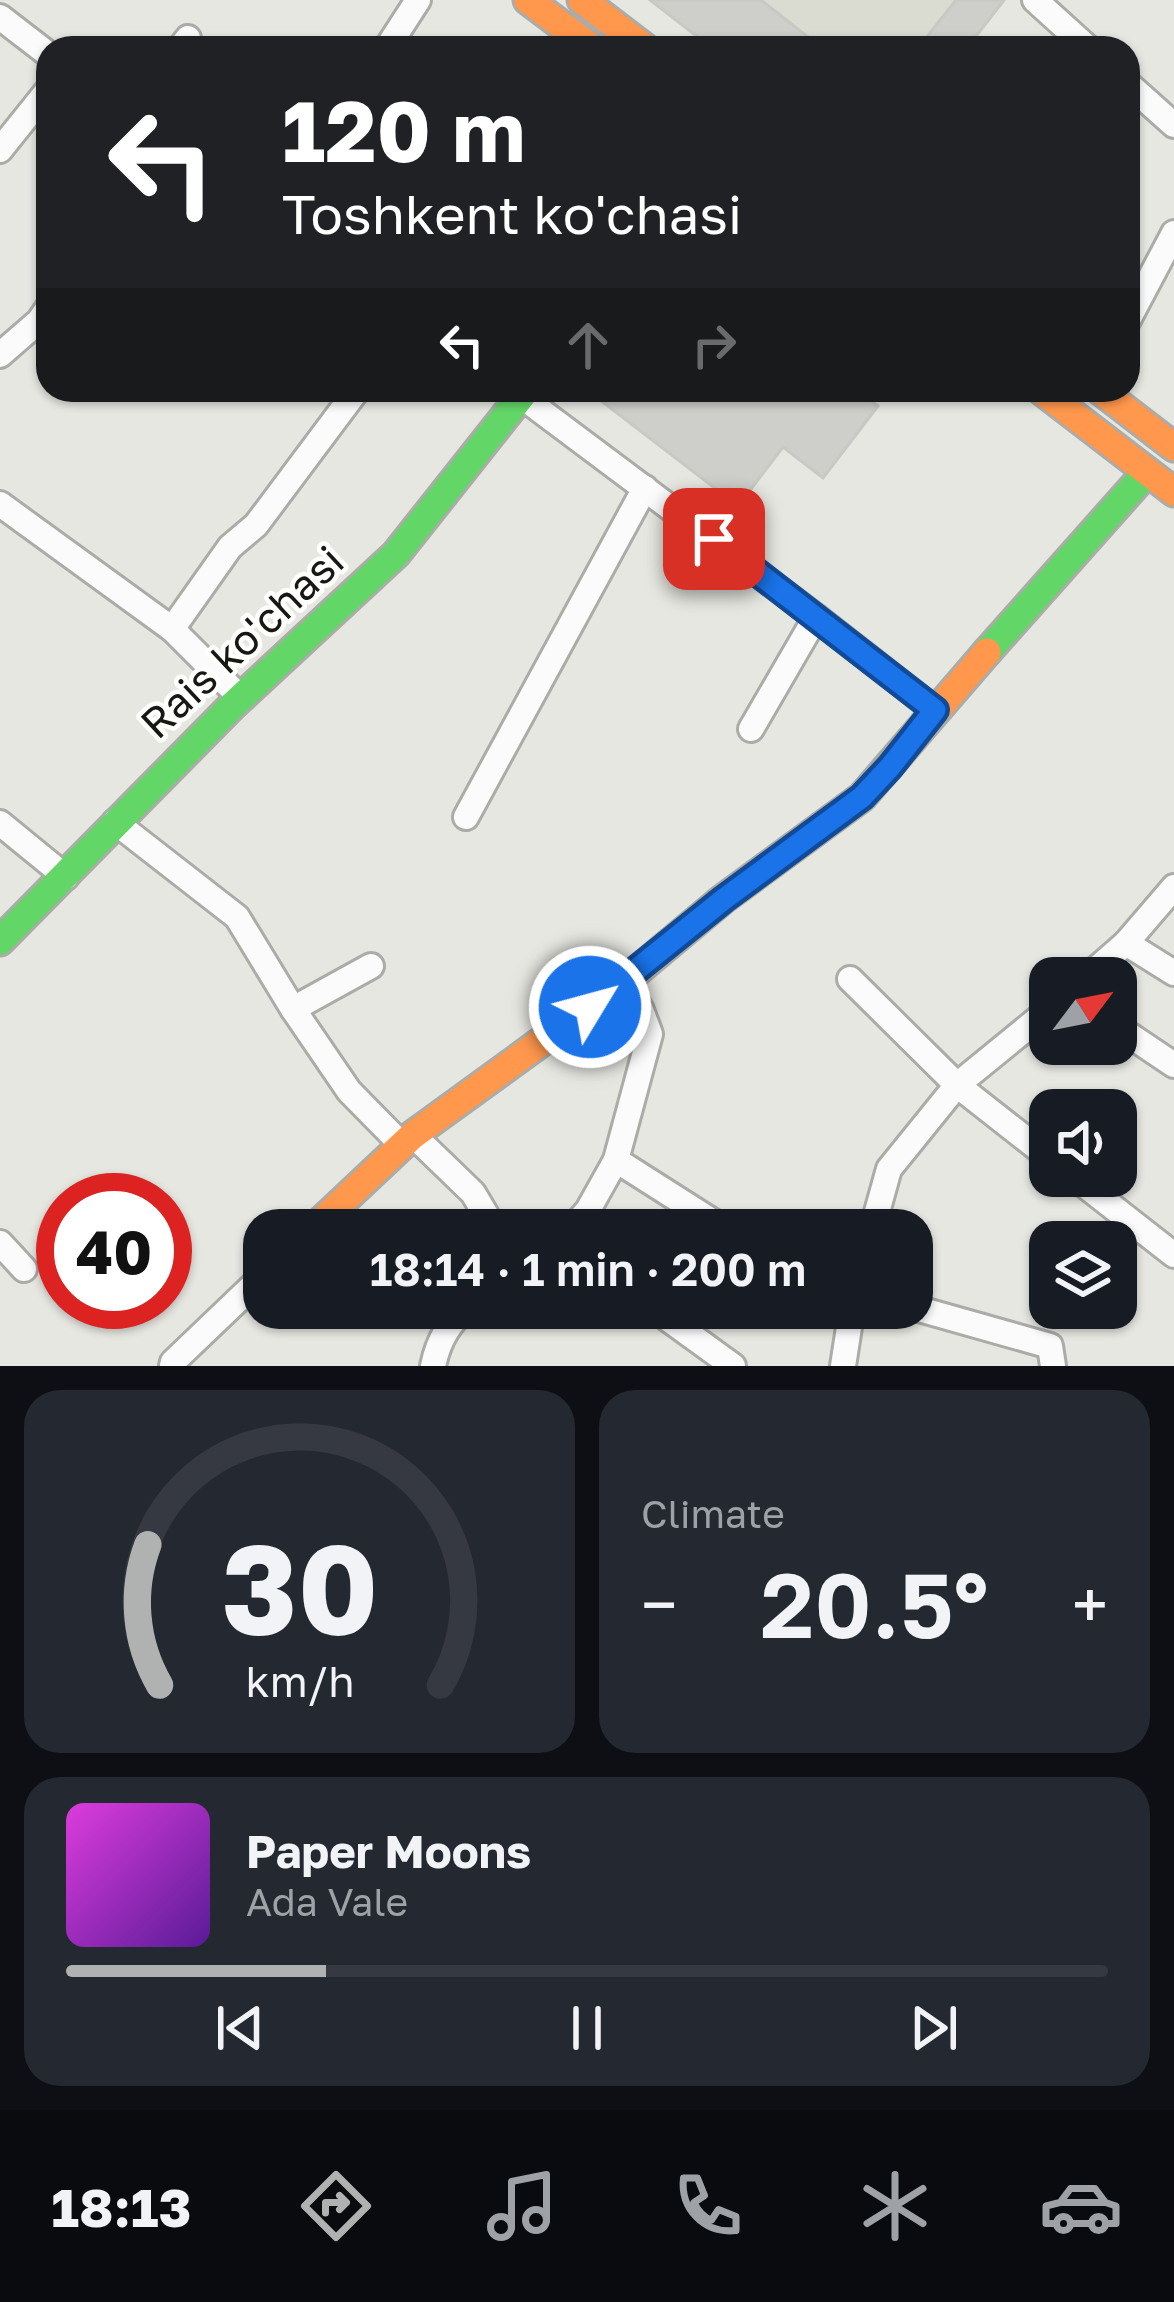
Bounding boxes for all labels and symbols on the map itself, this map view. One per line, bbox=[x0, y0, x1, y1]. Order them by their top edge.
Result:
pin bbox=[663, 488, 765, 590]
street label: Rais ko'chasi bbox=[130, 535, 353, 748]
position arrow bbox=[527, 944, 653, 1070]
north arrow bbox=[1029, 957, 1137, 1065]
speed limit sign: 40 bbox=[36, 1173, 192, 1329]

